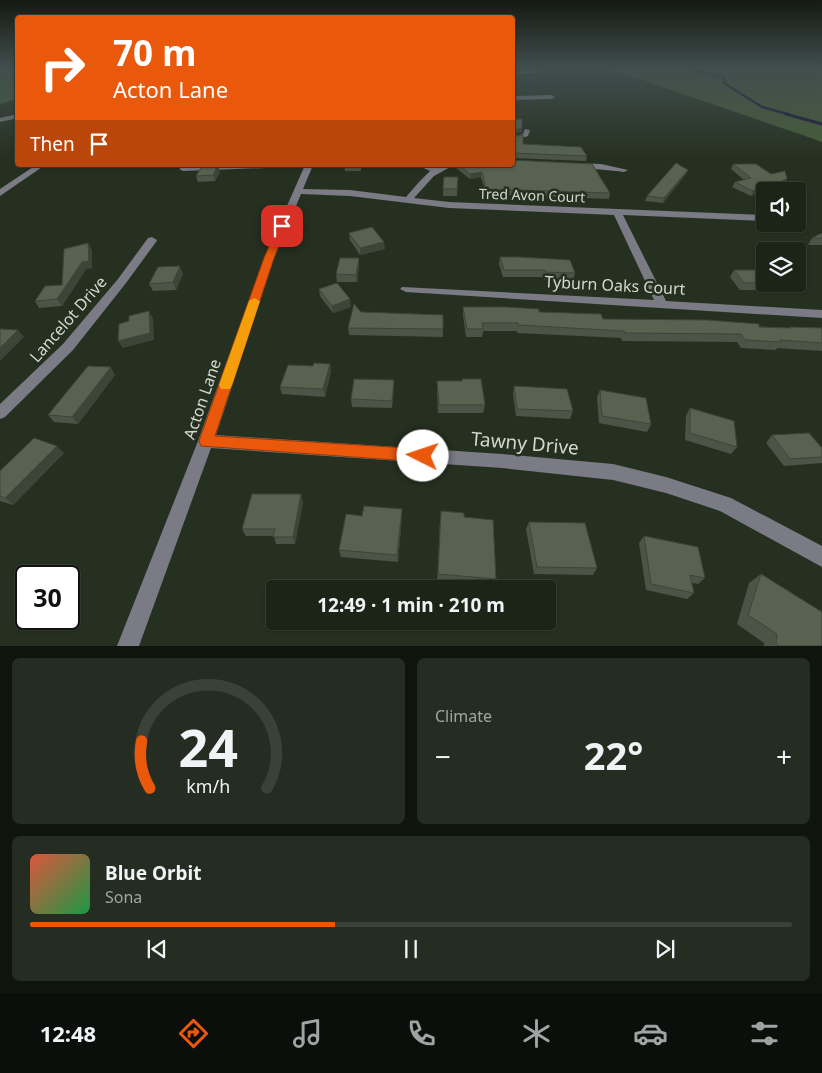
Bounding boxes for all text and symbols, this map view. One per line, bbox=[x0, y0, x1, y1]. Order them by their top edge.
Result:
text: 70 m bbox=[113, 29, 196, 76]
icon: right bbox=[30, 35, 95, 100]
text: Acton Lane bbox=[113, 74, 228, 104]
icon: arrive bbox=[85, 130, 113, 158]
text: Then bbox=[30, 131, 75, 157]
map controls bbox=[756, 182, 806, 292]
button: sound bbox=[756, 182, 806, 232]
street label: Tred Avon Court bbox=[479, 184, 585, 206]
pin bbox=[261, 205, 303, 247]
icon: arrive bbox=[268, 212, 296, 240]
button: layers bbox=[756, 242, 806, 292]
street label: Tyburn Oaks Court bbox=[544, 270, 686, 300]
street label: Lancelot Drive bbox=[25, 271, 111, 367]
street label: Acton Lane bbox=[178, 356, 226, 442]
street label: Tawny Drive bbox=[470, 425, 580, 461]
position arrow bbox=[396, 429, 448, 481]
speed limit sign: 30 bbox=[15, 565, 80, 630]
text: 12:49 · 1 min · 210 m bbox=[317, 592, 505, 618]
text: Climate bbox=[435, 705, 492, 727]
text: 24 bbox=[179, 711, 238, 782]
text: 22° bbox=[584, 729, 643, 781]
text: − bbox=[435, 737, 451, 775]
text: + bbox=[776, 737, 792, 775]
text: km/h bbox=[187, 774, 230, 798]
text: Blue Orbit bbox=[105, 860, 201, 886]
text: Sona bbox=[105, 886, 142, 908]
icon: previous bbox=[143, 935, 171, 963]
icon: pause bbox=[397, 935, 425, 963]
icon: next bbox=[651, 935, 679, 963]
icon: directions bbox=[176, 1016, 211, 1051]
icon: music bbox=[290, 1016, 325, 1051]
icon: phone bbox=[404, 1016, 439, 1051]
icon: climate bbox=[519, 1016, 554, 1051]
icon: car bbox=[633, 1016, 668, 1051]
icon: filters bbox=[747, 1016, 782, 1051]
text: 12:48 bbox=[40, 1018, 96, 1048]

